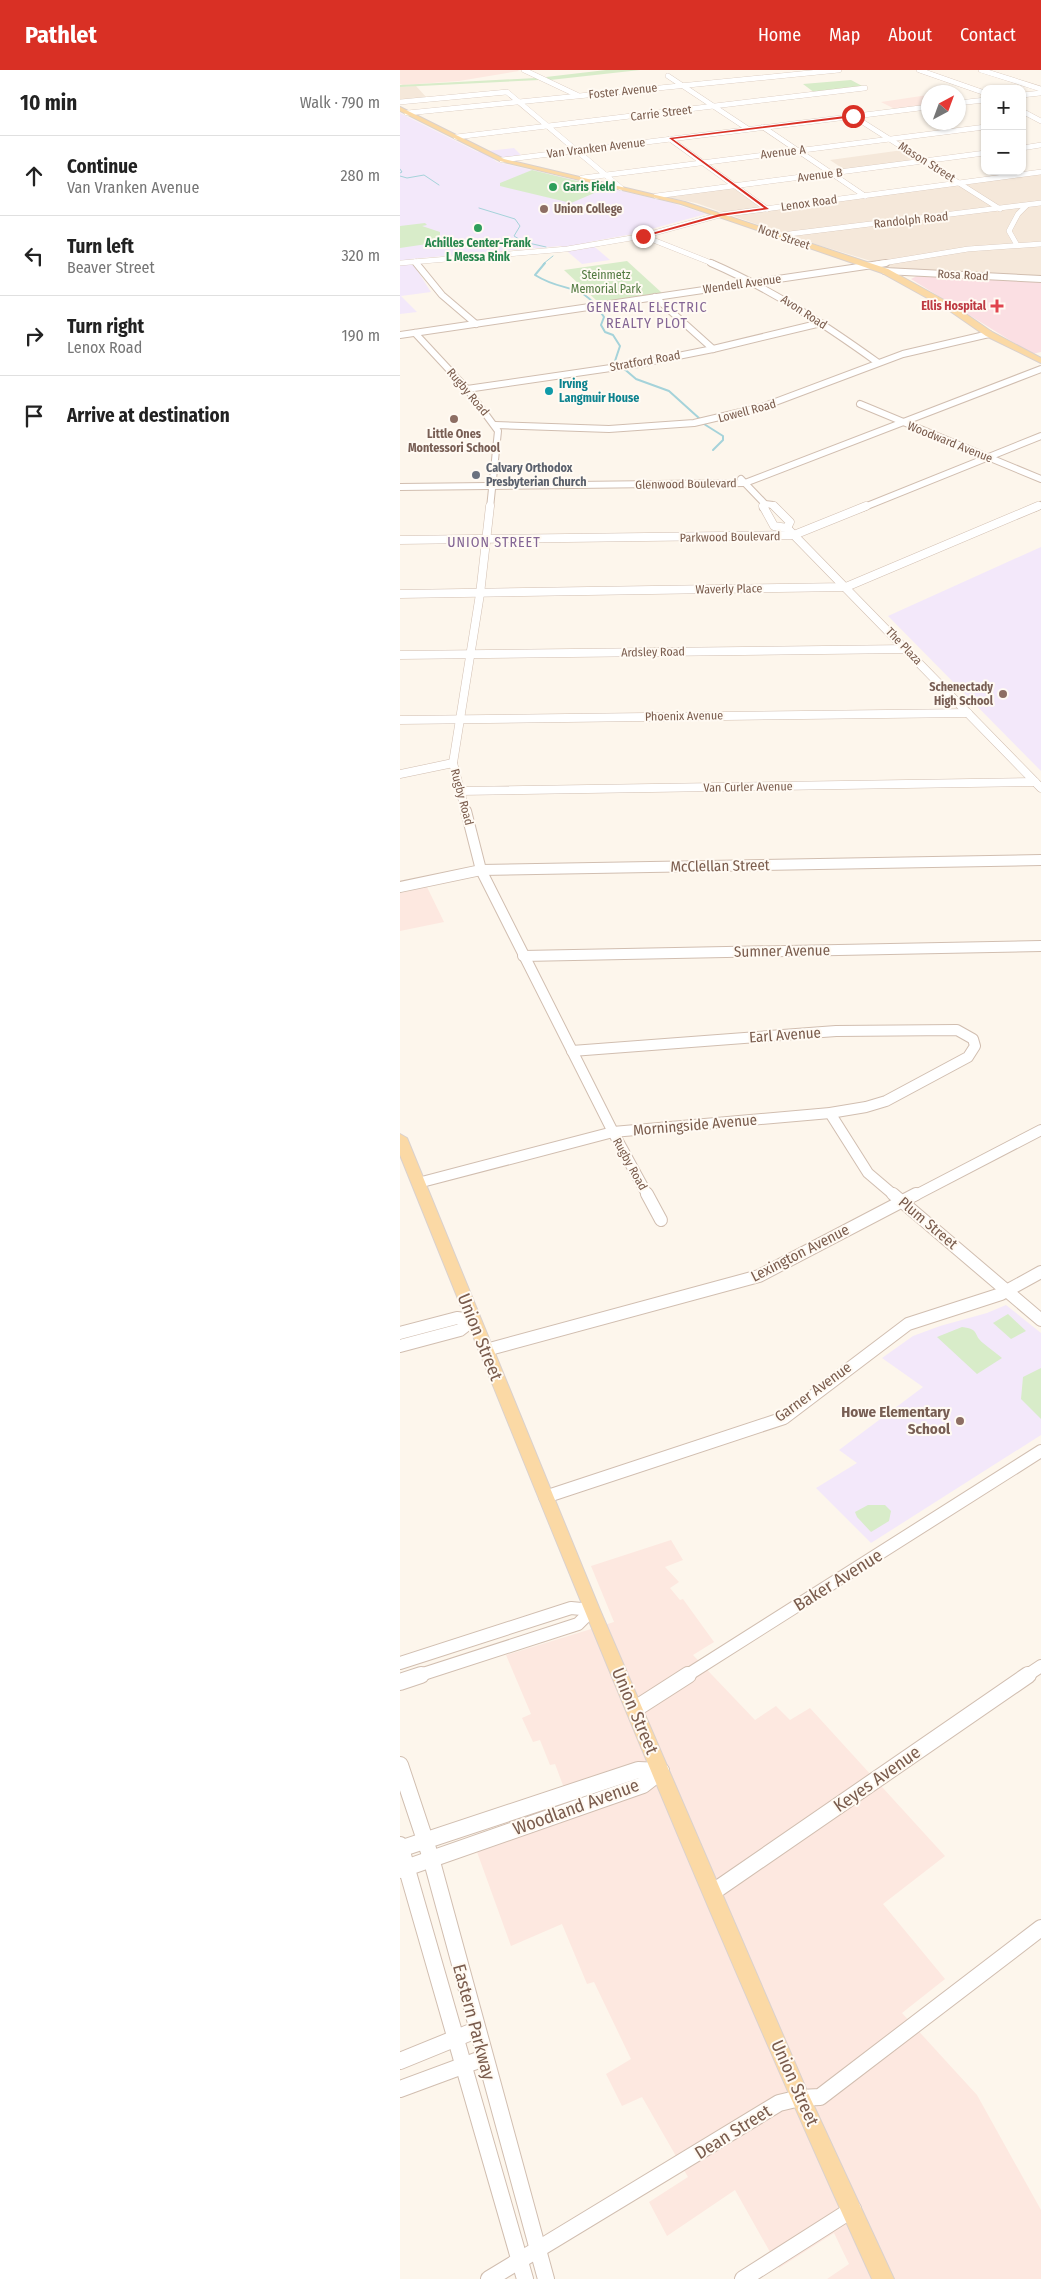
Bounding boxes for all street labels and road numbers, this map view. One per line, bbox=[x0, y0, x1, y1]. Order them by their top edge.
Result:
street label: Foster Avenue bbox=[588, 80, 658, 102]
street label: Carrie Street bbox=[630, 102, 692, 124]
street label: Van Vranken Avenue bbox=[546, 135, 646, 161]
street label: Mason Street bbox=[896, 139, 958, 185]
street label: Avenue A bbox=[760, 142, 807, 162]
street label: Avenue B bbox=[797, 165, 844, 185]
street label: Lenox Road bbox=[780, 192, 838, 214]
street label: Randolph Road bbox=[873, 209, 949, 231]
street label: Nott Street bbox=[756, 222, 812, 252]
street label: Rosa Road bbox=[937, 267, 989, 283]
street label: Wendell Avenue bbox=[702, 272, 782, 296]
street label: Avon Road bbox=[778, 292, 830, 332]
street label: Stratford Road bbox=[609, 348, 681, 374]
street label: Rugby Road bbox=[444, 365, 492, 419]
street label: Lowell Road bbox=[717, 397, 777, 425]
street label: Woodward Avenue bbox=[905, 419, 995, 465]
street label: Glenwood Boulevard bbox=[635, 476, 737, 492]
street label: Parkwood Boulevard bbox=[680, 529, 780, 545]
street label: Waverly Place bbox=[695, 581, 763, 597]
street label: The Plaza bbox=[883, 625, 925, 668]
street label: Ardsley Road bbox=[621, 644, 685, 660]
street label: Phoenix Avenue bbox=[645, 708, 723, 724]
street label: Rugby Road bbox=[448, 767, 476, 827]
street label: Van Curler Avenue bbox=[703, 779, 793, 795]
street label: McClellan Street bbox=[670, 856, 770, 876]
street label: Sumner Avenue bbox=[734, 941, 830, 961]
street label: Earl Avenue bbox=[748, 1024, 822, 1046]
street label: Morningside Avenue bbox=[632, 1111, 758, 1139]
street label: Rugby Road bbox=[610, 1135, 650, 1193]
street label: Plum Street bbox=[895, 1193, 961, 1253]
street label: Lexington Avenue bbox=[748, 1220, 852, 1286]
street label: Union Street bbox=[453, 1290, 507, 1384]
street label: Garner Avenue bbox=[771, 1358, 855, 1426]
street label: Baker Avenue bbox=[790, 1544, 886, 1616]
street label: Union Street bbox=[607, 1664, 663, 1758]
street label: Keyes Avenue bbox=[829, 1741, 925, 1817]
street label: Woodland Avenue bbox=[510, 1774, 642, 1840]
street label: Eastern Parkway bbox=[448, 1962, 500, 2082]
street label: Union Street bbox=[766, 2036, 824, 2130]
street label: Dean Street bbox=[691, 2100, 775, 2164]

